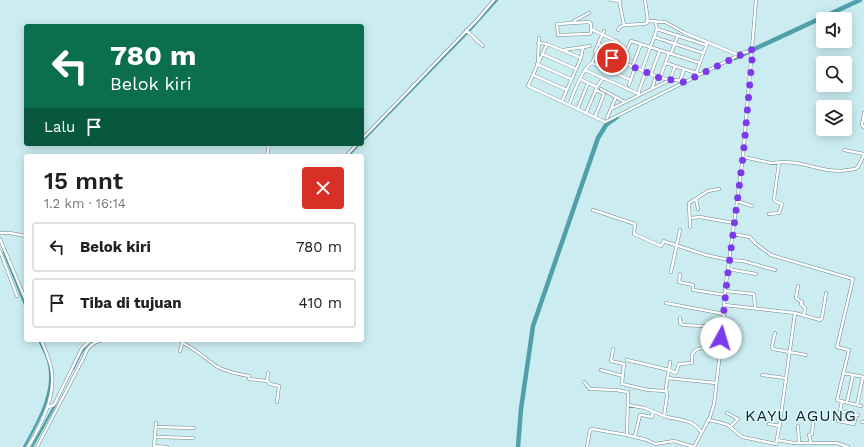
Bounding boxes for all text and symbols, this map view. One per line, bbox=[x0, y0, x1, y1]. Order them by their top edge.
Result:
map controls bbox=[816, 12, 852, 136]
button: sound bbox=[816, 12, 852, 48]
text: 780 m bbox=[110, 39, 196, 72]
icon: left bbox=[44, 40, 96, 92]
pin bbox=[595, 41, 629, 75]
icon: arrive bbox=[601, 47, 623, 69]
button: search bbox=[816, 56, 852, 92]
text: Belok kiri bbox=[110, 73, 192, 94]
button: layers bbox=[816, 100, 852, 136]
icon: arrive bbox=[83, 116, 105, 138]
text: Lalu bbox=[44, 118, 75, 136]
text: 15 mnt bbox=[44, 167, 123, 195]
button: close bbox=[302, 167, 344, 209]
text: 1.2 km · 16:14 bbox=[44, 196, 126, 211]
icon: left bbox=[46, 236, 68, 258]
text: Belok kiri bbox=[80, 238, 151, 256]
text: 780 m bbox=[296, 238, 342, 256]
icon: arrive bbox=[46, 292, 68, 314]
text: Tiba di tujuan bbox=[80, 294, 182, 312]
text: 410 m bbox=[298, 294, 342, 312]
position arrow bbox=[700, 317, 742, 359]
district label: KAYU AGUNG bbox=[745, 406, 857, 425]

